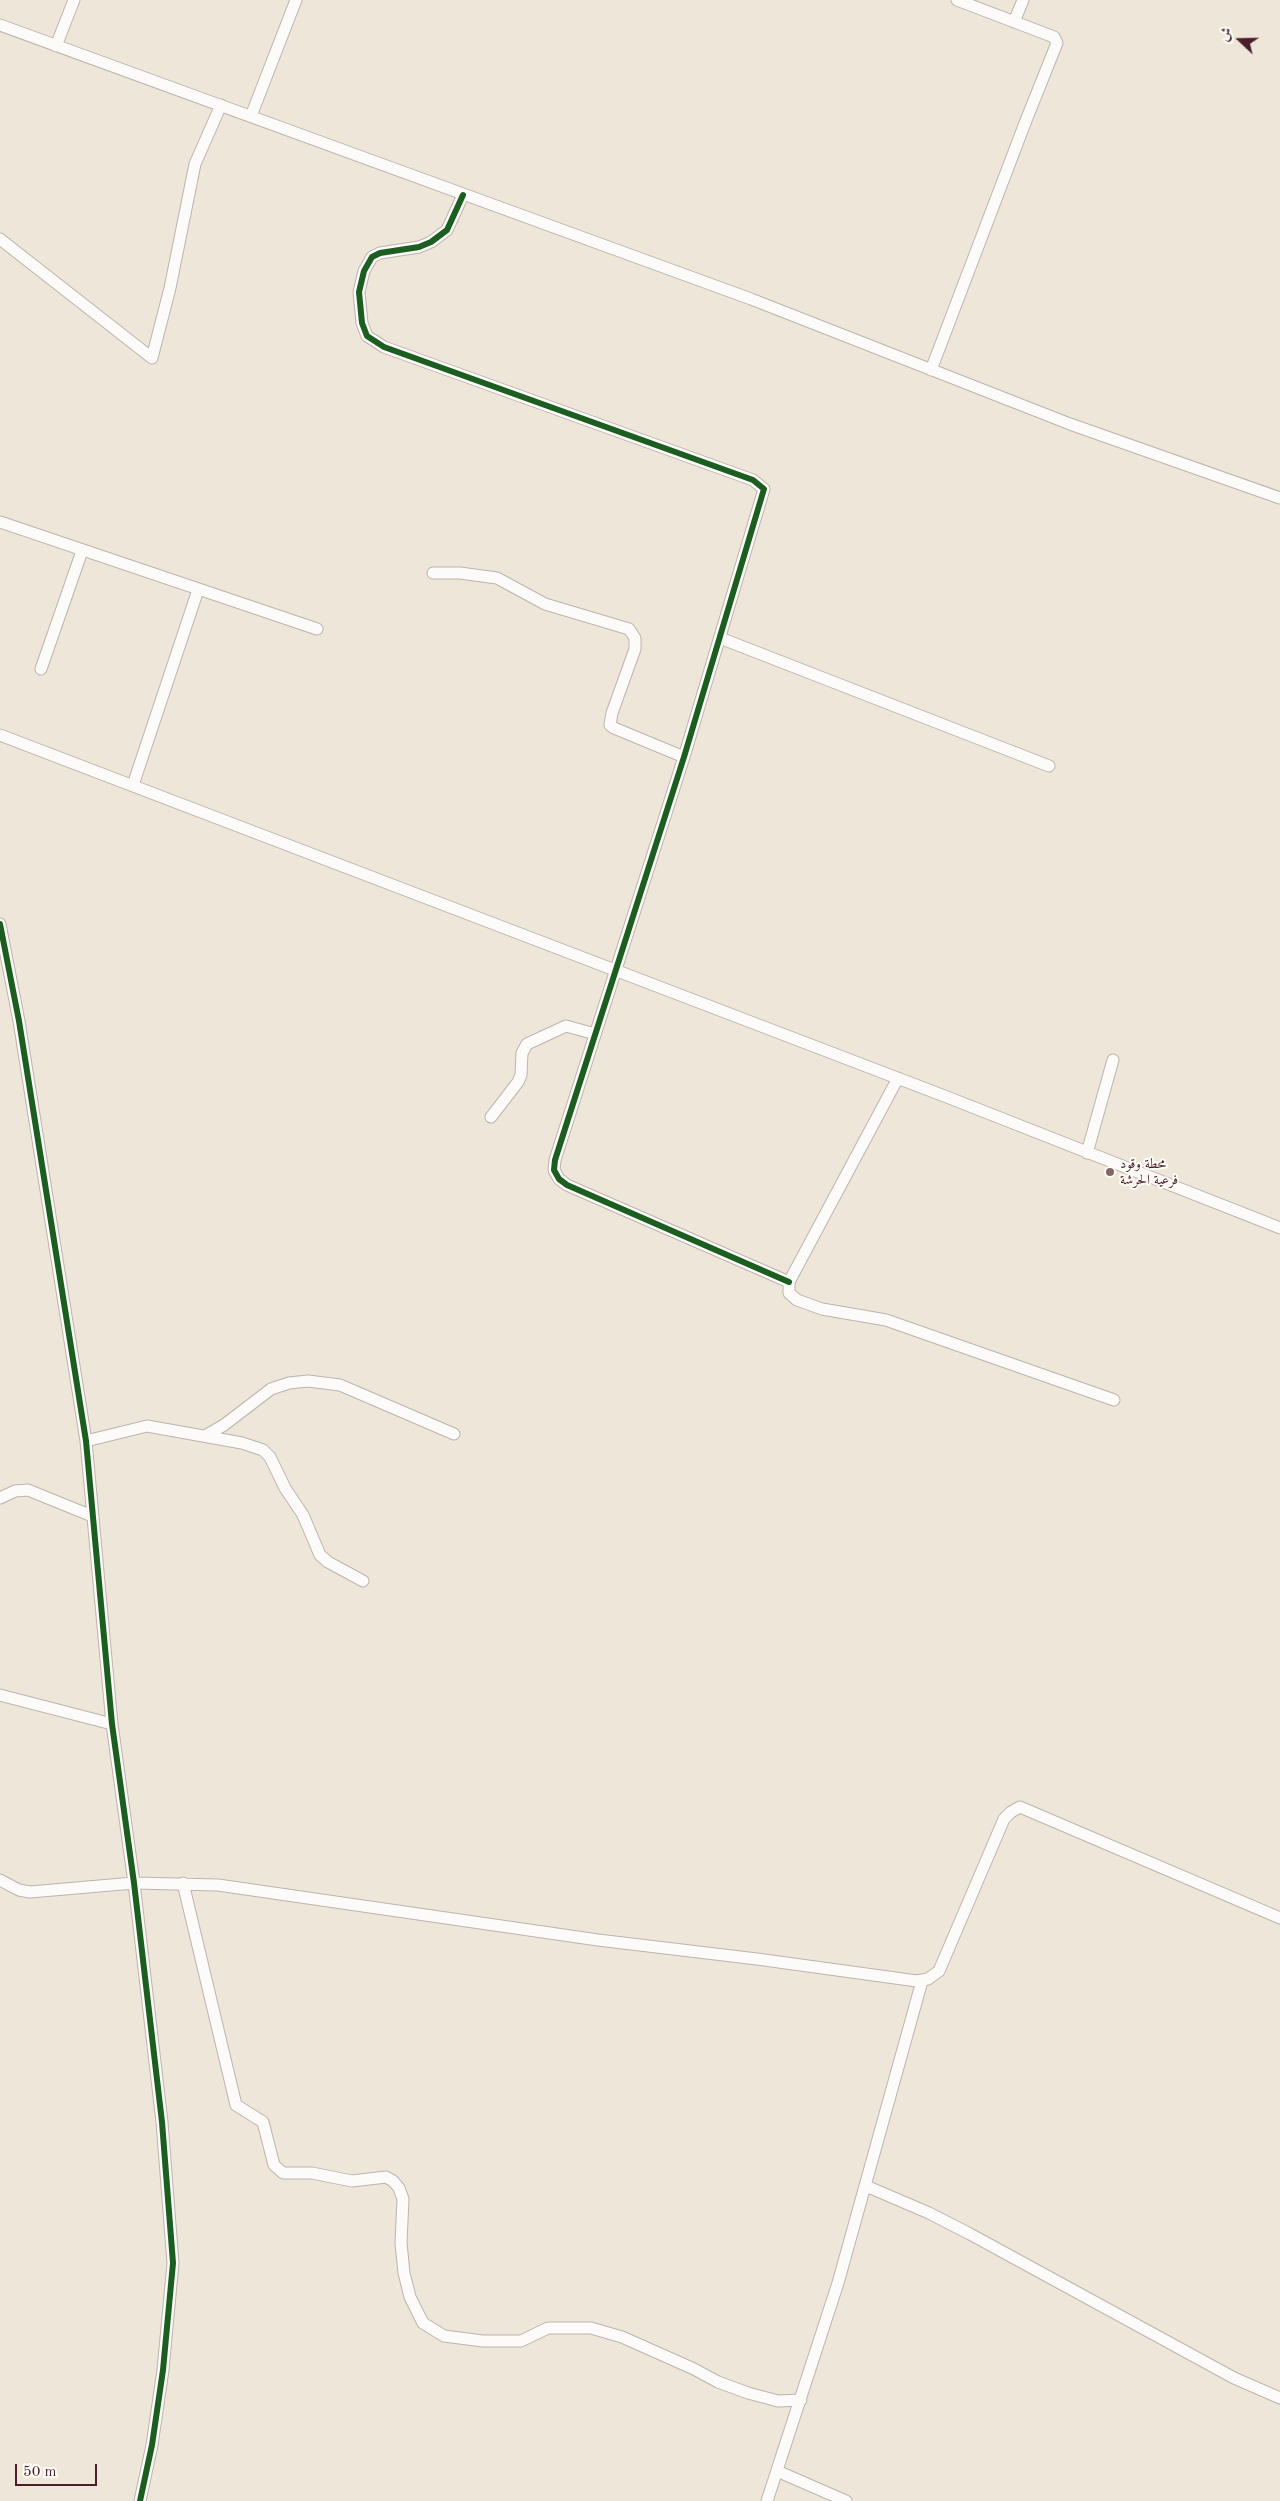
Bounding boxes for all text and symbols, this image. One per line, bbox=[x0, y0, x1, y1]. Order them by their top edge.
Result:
north arrow bbox=[1215, 15, 1265, 65]
text: ش bbox=[1217, 26, 1235, 44]
place label: محطة وقود فرعية الحرشة bbox=[1120, 1156, 1178, 1188]
marker: محطة وقود فرعية الحرشة bbox=[1104, 1166, 1116, 1178]
scale bar bbox=[18, 2454, 100, 2486]
text: 50 m bbox=[23, 2465, 57, 2480]

